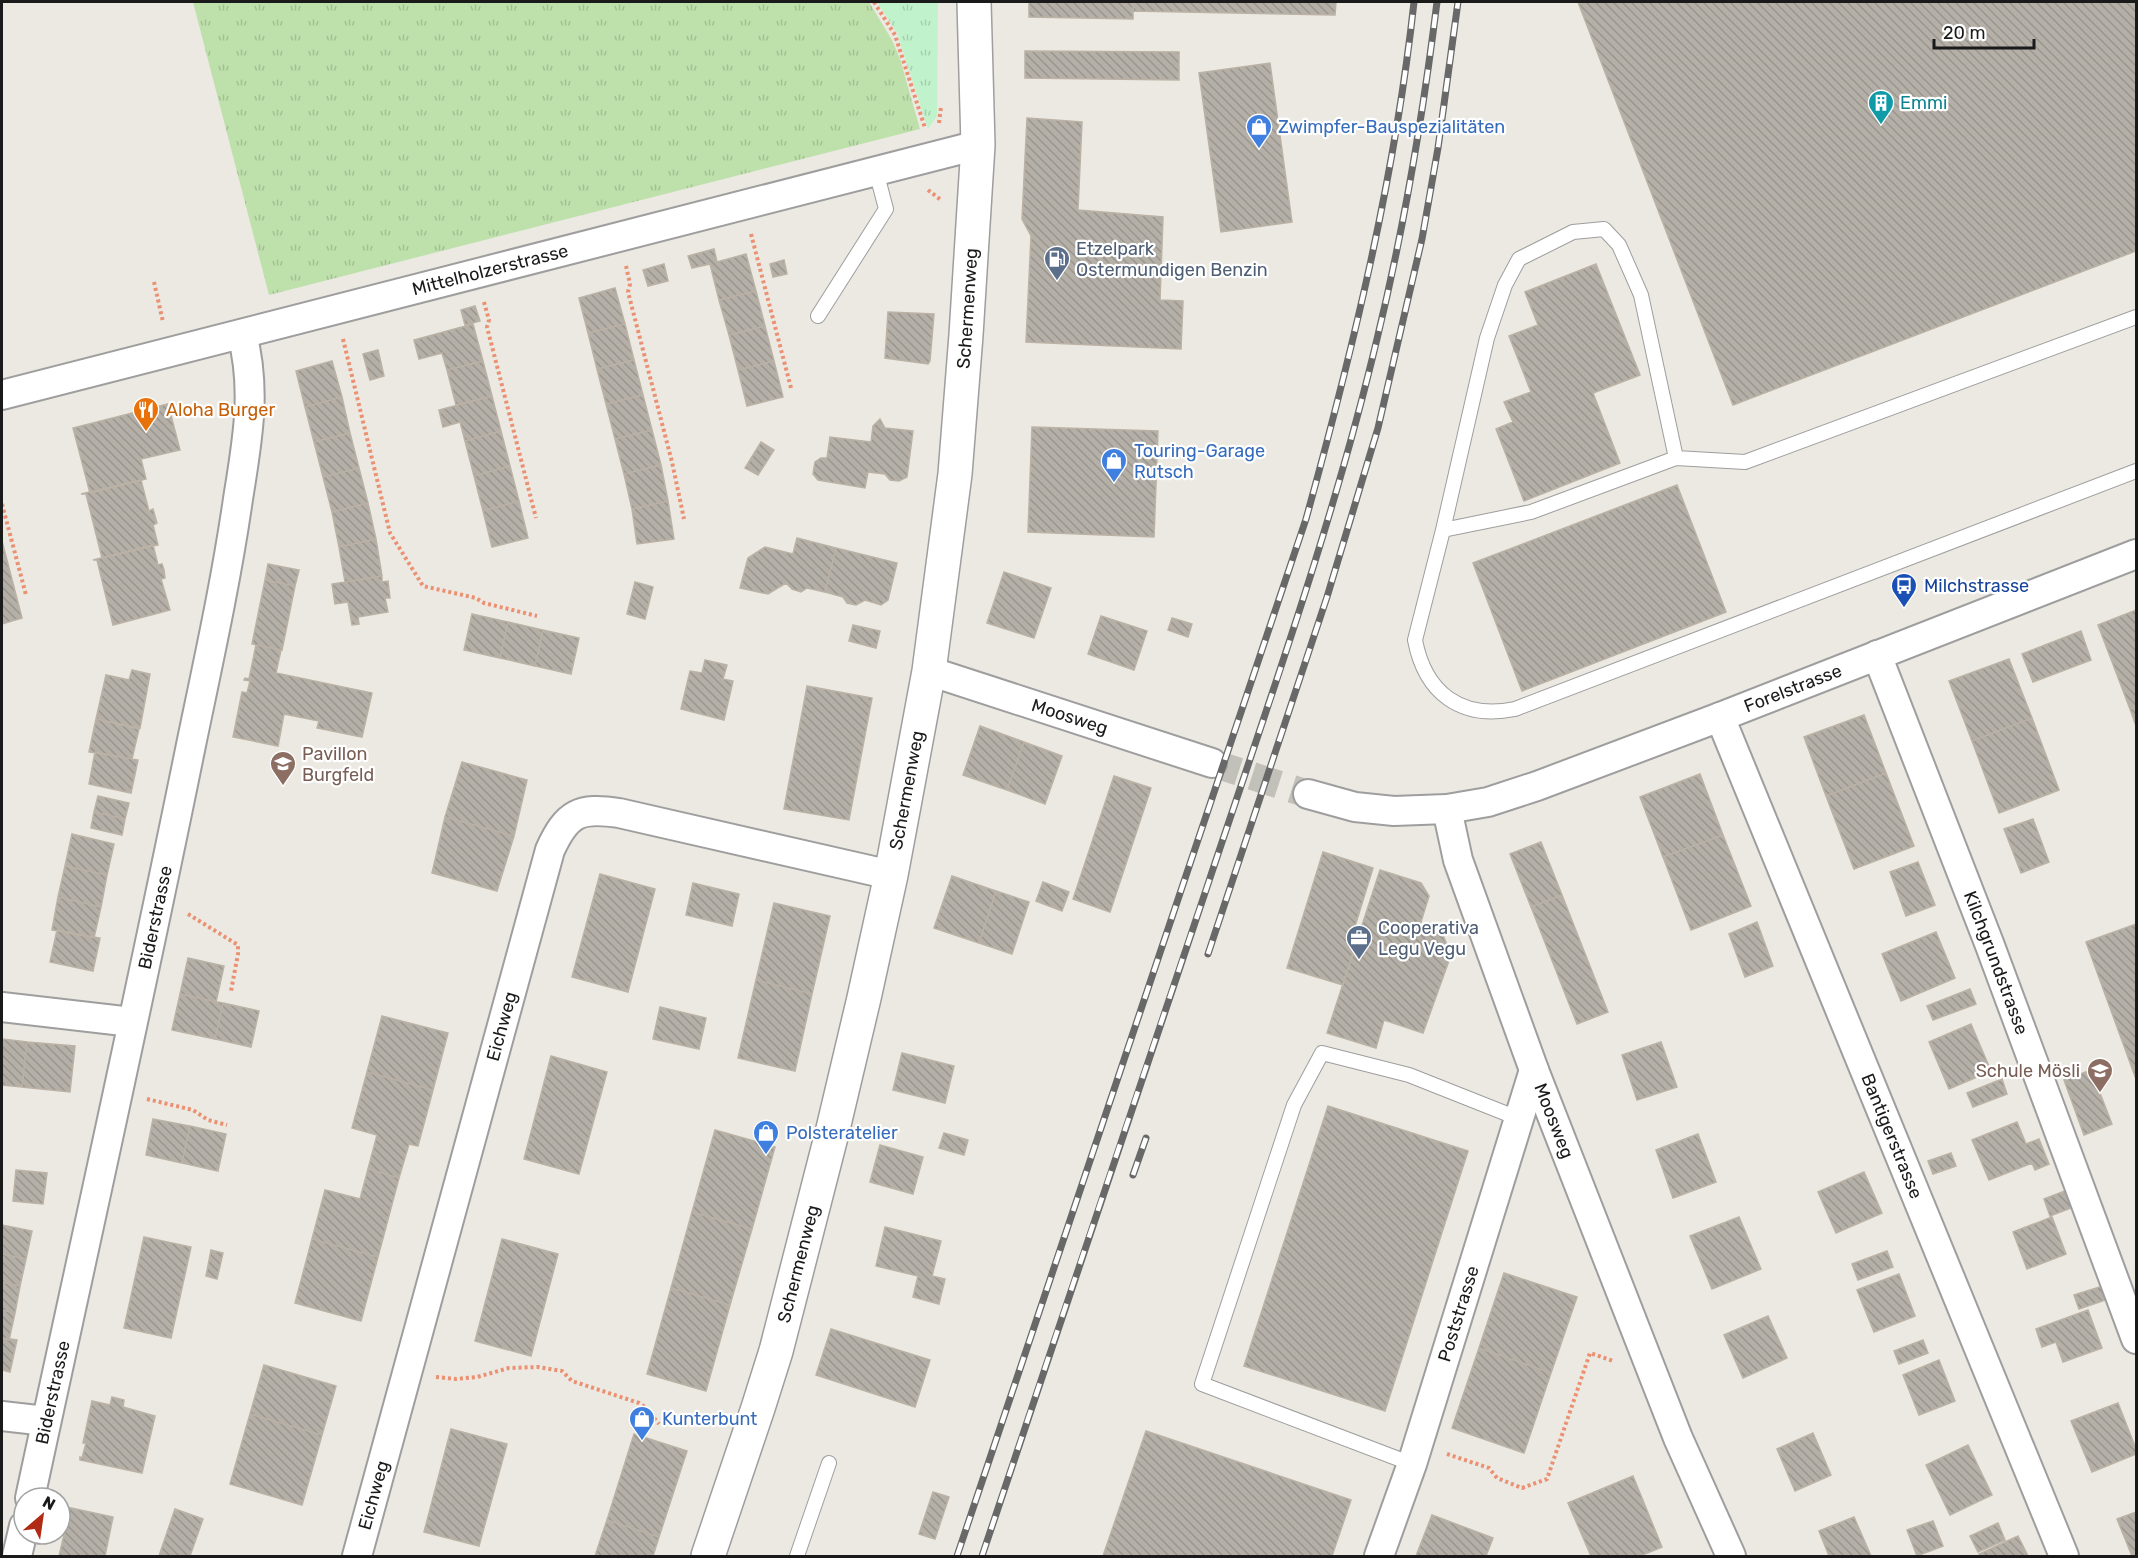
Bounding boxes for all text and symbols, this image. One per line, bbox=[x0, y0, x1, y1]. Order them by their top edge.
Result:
scale bar bbox=[1934, 12, 2034, 50]
text: 20 m bbox=[1943, 22, 1985, 44]
building icon: Emmi bbox=[1866, 88, 1896, 126]
place label: Emmi bbox=[1900, 92, 1947, 114]
shop icon: Zwimpfer-Bauspezialitäten bbox=[1244, 112, 1274, 150]
place label: Zwimpfer-Bauspezialitäten bbox=[1278, 116, 1505, 138]
place label: Etzelpark Ostermundigen Benzin bbox=[1076, 238, 1268, 281]
street label: Mittelholzerstrasse bbox=[410, 239, 571, 300]
fuel station icon: Etzelpark Ostermundigen Benzin bbox=[1042, 244, 1072, 282]
street label: Schermenweg bbox=[952, 247, 982, 370]
restaurant icon: Aloha Burger bbox=[131, 395, 161, 433]
place label: Aloha Burger bbox=[166, 399, 275, 421]
place label: Touring-Garage Rutsch bbox=[1134, 440, 1265, 483]
shop icon: Touring-Garage Rutsch bbox=[1099, 446, 1129, 484]
bus stop icon: Milchstrasse bbox=[1889, 571, 1919, 609]
place label: Milchstrasse bbox=[1924, 575, 2029, 597]
street label: Forelstrasse bbox=[1741, 659, 1845, 717]
street label: Moosweg bbox=[1029, 694, 1111, 739]
street label: Schermenweg bbox=[885, 729, 929, 852]
place label: Pavillon Burgfeld bbox=[302, 743, 374, 786]
school or university icon: Pavillon Burgfeld bbox=[268, 749, 298, 787]
street label: Biderstrasse bbox=[134, 864, 177, 971]
street label: Kilchgrundstrasse bbox=[1959, 888, 2033, 1038]
place label: Cooperativa Legu Vegu bbox=[1378, 917, 1479, 960]
office icon: Cooperativa Legu Vegu bbox=[1344, 923, 1374, 961]
street label: Eichweg bbox=[482, 989, 522, 1064]
school or university icon: Schule Mösli bbox=[2085, 1056, 2115, 1094]
place label: Schule Mösli bbox=[1976, 1060, 2080, 1082]
street label: Bantigerstrasse bbox=[1856, 1070, 1927, 1202]
street label: Moosweg bbox=[1529, 1080, 1578, 1162]
shop icon: Polsteratelier bbox=[751, 1118, 781, 1156]
place label: Polsteratelier bbox=[786, 1122, 898, 1144]
street label: Schermenweg bbox=[773, 1202, 824, 1325]
street label: Poststrasse bbox=[1433, 1263, 1484, 1364]
street label: Biderstrasse bbox=[31, 1339, 75, 1446]
shop icon: Kunterbunt bbox=[627, 1404, 657, 1442]
place label: Kunterbunt bbox=[662, 1408, 757, 1430]
street label: Eichweg bbox=[354, 1458, 394, 1532]
north arrow bbox=[12, 1486, 72, 1546]
text: N bbox=[39, 1492, 59, 1514]

